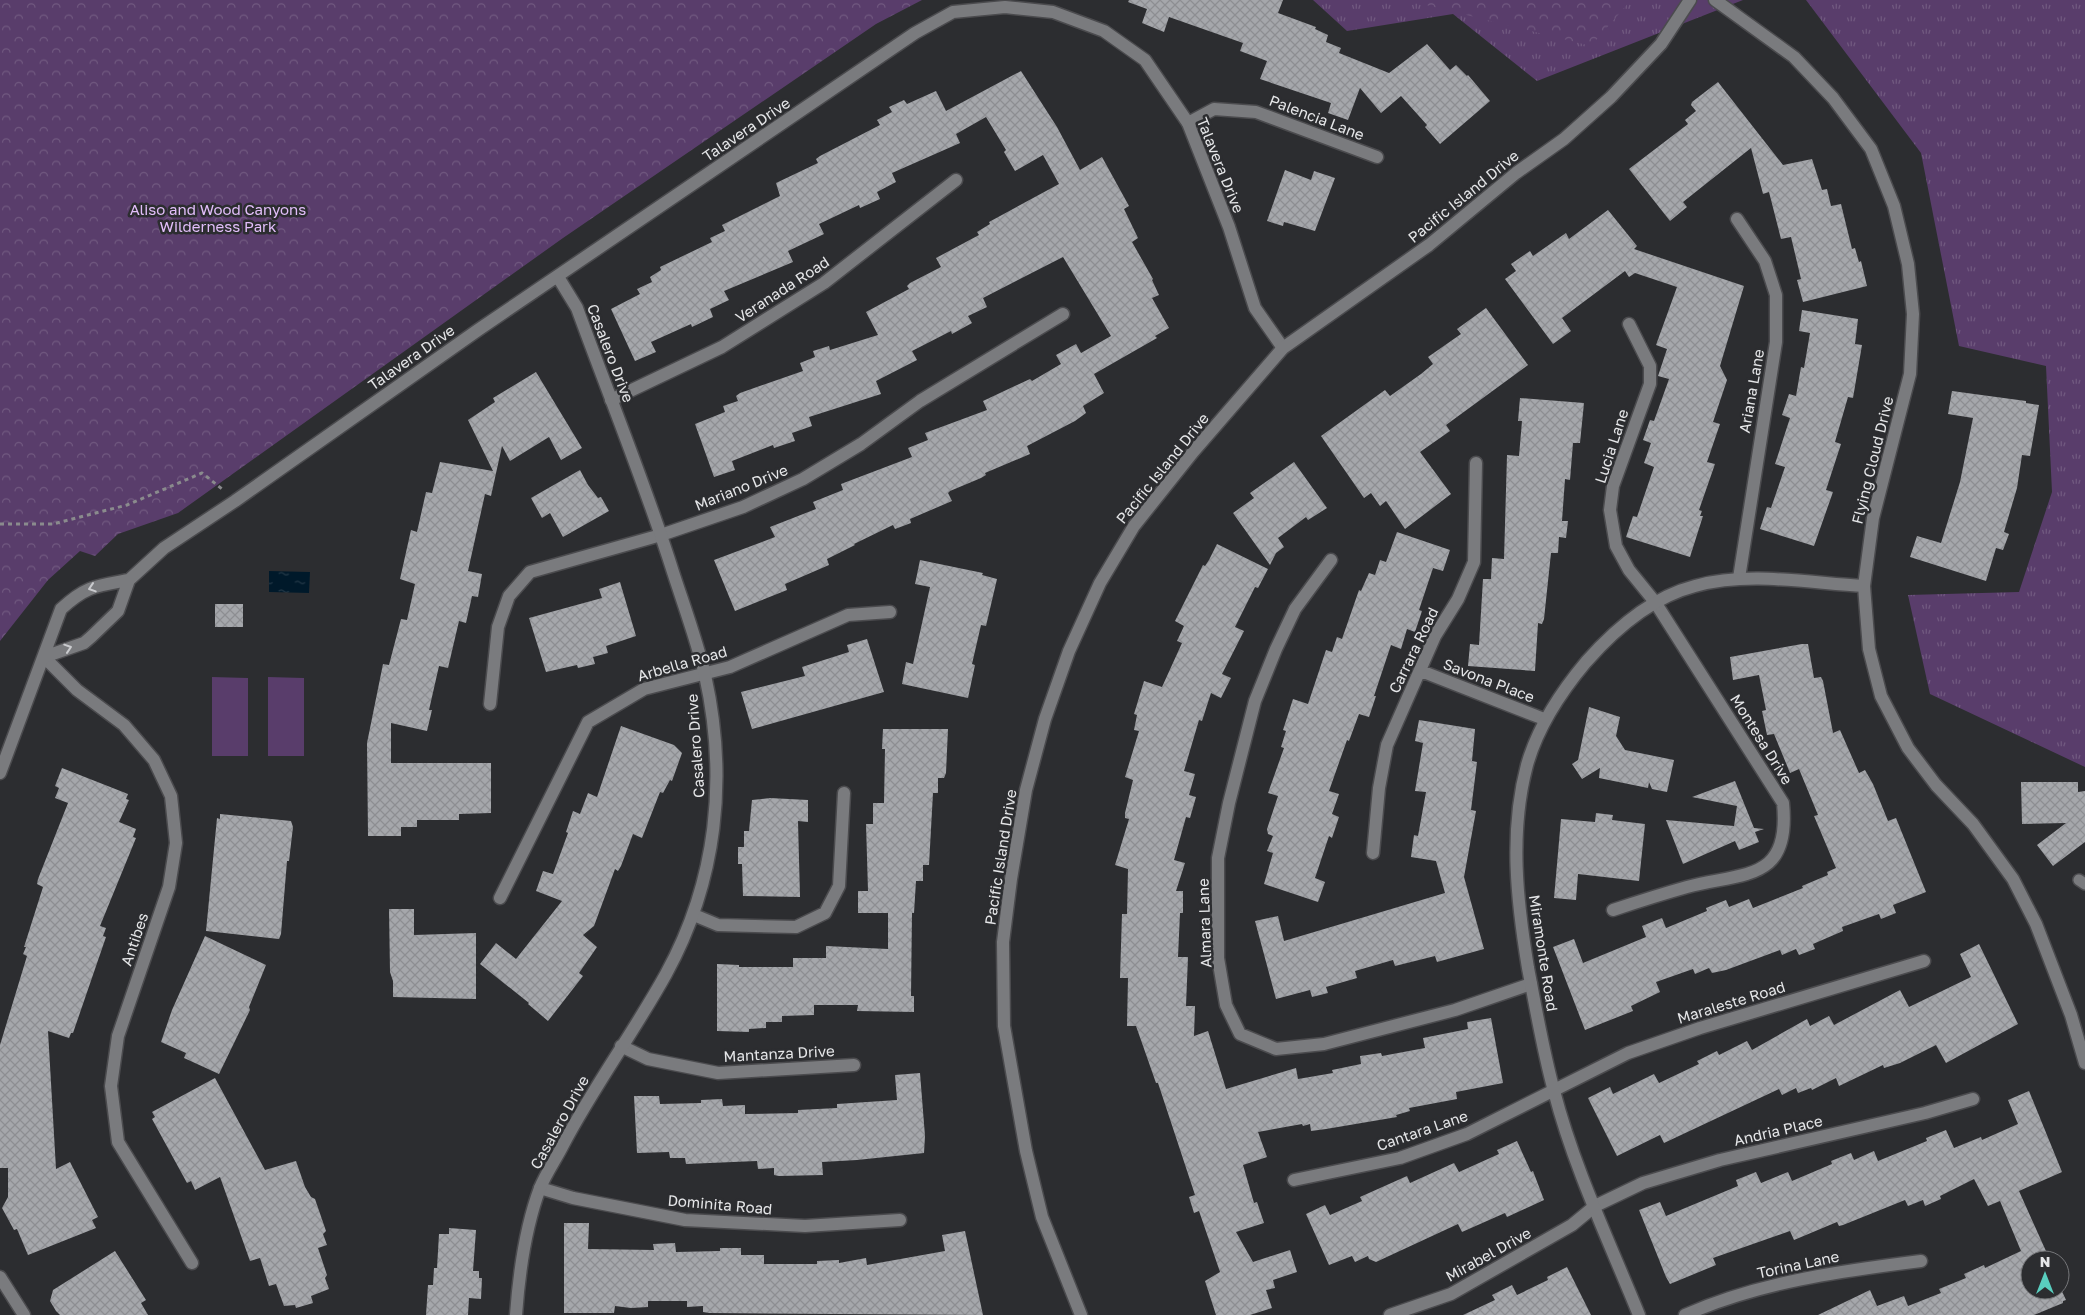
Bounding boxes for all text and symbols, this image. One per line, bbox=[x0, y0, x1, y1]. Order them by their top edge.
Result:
street label: Palencia Lane bbox=[1267, 91, 1367, 143]
street label: Talavera Drive bbox=[699, 93, 793, 165]
street label: Talavera Drive bbox=[1194, 115, 1248, 216]
street label: Pacific Island Drive bbox=[1404, 146, 1522, 246]
park label: Aliso and Wood Canyons Wilderness Park bbox=[130, 200, 306, 235]
street label: Veranada Road bbox=[732, 252, 832, 326]
street label: Casalero Drive bbox=[584, 301, 638, 405]
street label: Talavera Drive bbox=[364, 320, 458, 393]
street label: Ariana Lane bbox=[1735, 347, 1767, 434]
street label: Flying Cloud Drive bbox=[1847, 394, 1897, 526]
street label: Lucia Lane bbox=[1591, 406, 1632, 485]
street label: Pacific Island Drive bbox=[1112, 409, 1212, 527]
street label: Mariano Drive bbox=[692, 460, 790, 514]
one-way arrow bbox=[88, 582, 96, 592]
street label: Carrara Road bbox=[1384, 604, 1442, 696]
street label: Arbella Road bbox=[635, 642, 729, 684]
one-way arrow bbox=[63, 644, 72, 654]
street label: Savona Place bbox=[1441, 654, 1537, 706]
street label: Montesa Drive bbox=[1727, 691, 1797, 788]
street label: Casalero Drive bbox=[682, 693, 708, 799]
street label: Pacific Island Drive bbox=[980, 788, 1020, 926]
street label: Almara Lane bbox=[1193, 878, 1215, 968]
street label: Miramonte Road bbox=[1526, 893, 1562, 1013]
street label: Antibes bbox=[117, 910, 151, 968]
street label: Maraleste Road bbox=[1675, 977, 1787, 1027]
street label: Mantanza Drive bbox=[723, 1041, 835, 1065]
street label: Casalero Drive bbox=[526, 1072, 592, 1172]
street label: Cantara Lane bbox=[1374, 1106, 1470, 1154]
street label: Andria Place bbox=[1732, 1111, 1824, 1149]
street label: Dominita Road bbox=[667, 1190, 773, 1218]
street label: Mirabel Drive bbox=[1442, 1223, 1534, 1285]
street label: Torina Lane bbox=[1755, 1246, 1841, 1281]
north arrow bbox=[2020, 1250, 2070, 1300]
text: N bbox=[2040, 1253, 2050, 1270]

